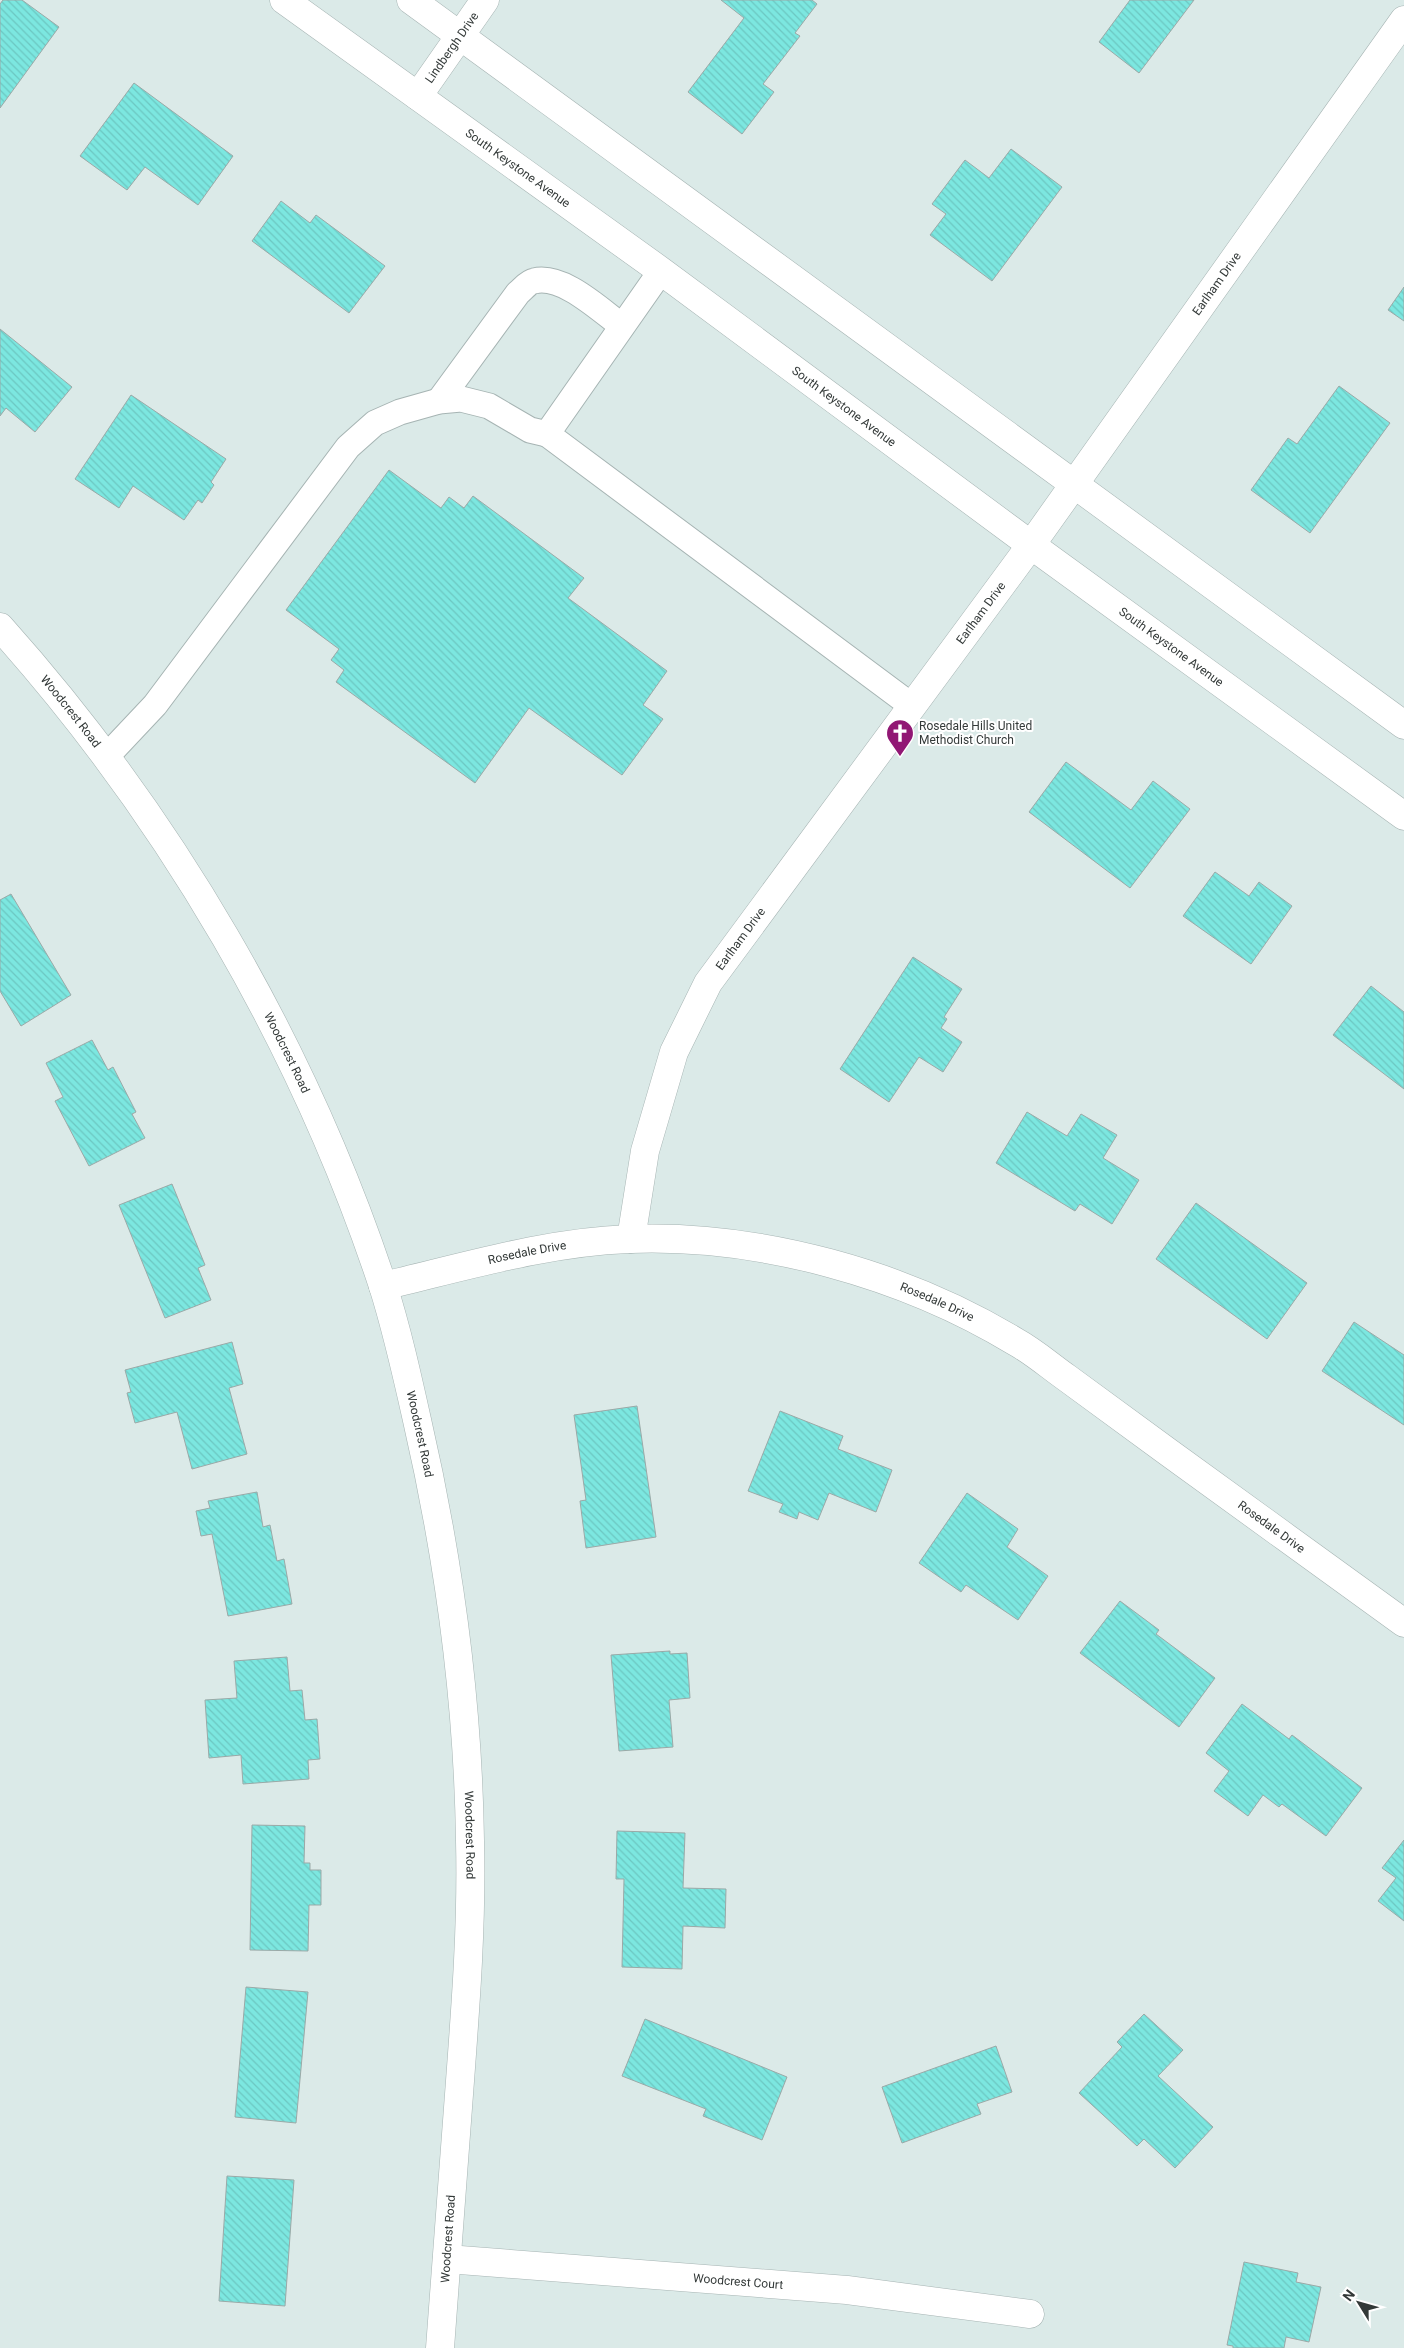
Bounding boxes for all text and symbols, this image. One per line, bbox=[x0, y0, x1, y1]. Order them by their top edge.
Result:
street label: Lindbergh Drive bbox=[422, 9, 481, 86]
street label: South Keystone Avenue bbox=[463, 126, 573, 210]
street label: Earlham Drive bbox=[1190, 249, 1244, 318]
street label: South Keystone Avenue bbox=[789, 363, 899, 450]
street label: Earlham Drive bbox=[953, 579, 1009, 647]
street label: South Keystone Avenue bbox=[1116, 604, 1226, 689]
street label: Woodcrest Road bbox=[38, 672, 104, 750]
church icon: Rosedale Hills United Methodist Church bbox=[885, 718, 915, 757]
place label: Rosedale Hills United Methodist Church bbox=[919, 719, 1032, 747]
street label: Earlham Drive bbox=[713, 905, 768, 973]
street label: Woodcrest Road bbox=[261, 1010, 313, 1095]
street label: Rosedale Drive bbox=[487, 1238, 567, 1267]
street label: Rosedale Drive bbox=[898, 1280, 976, 1324]
street label: Woodcrest Road bbox=[404, 1389, 436, 1478]
street label: Rosedale Drive bbox=[1235, 1498, 1308, 1556]
street label: Woodcrest Road bbox=[462, 1791, 477, 1879]
street label: Woodcrest Road bbox=[438, 2195, 458, 2283]
street label: Woodcrest Court bbox=[693, 2271, 784, 2292]
north arrow bbox=[1334, 2278, 1384, 2328]
text: N bbox=[1339, 2286, 1358, 2304]

